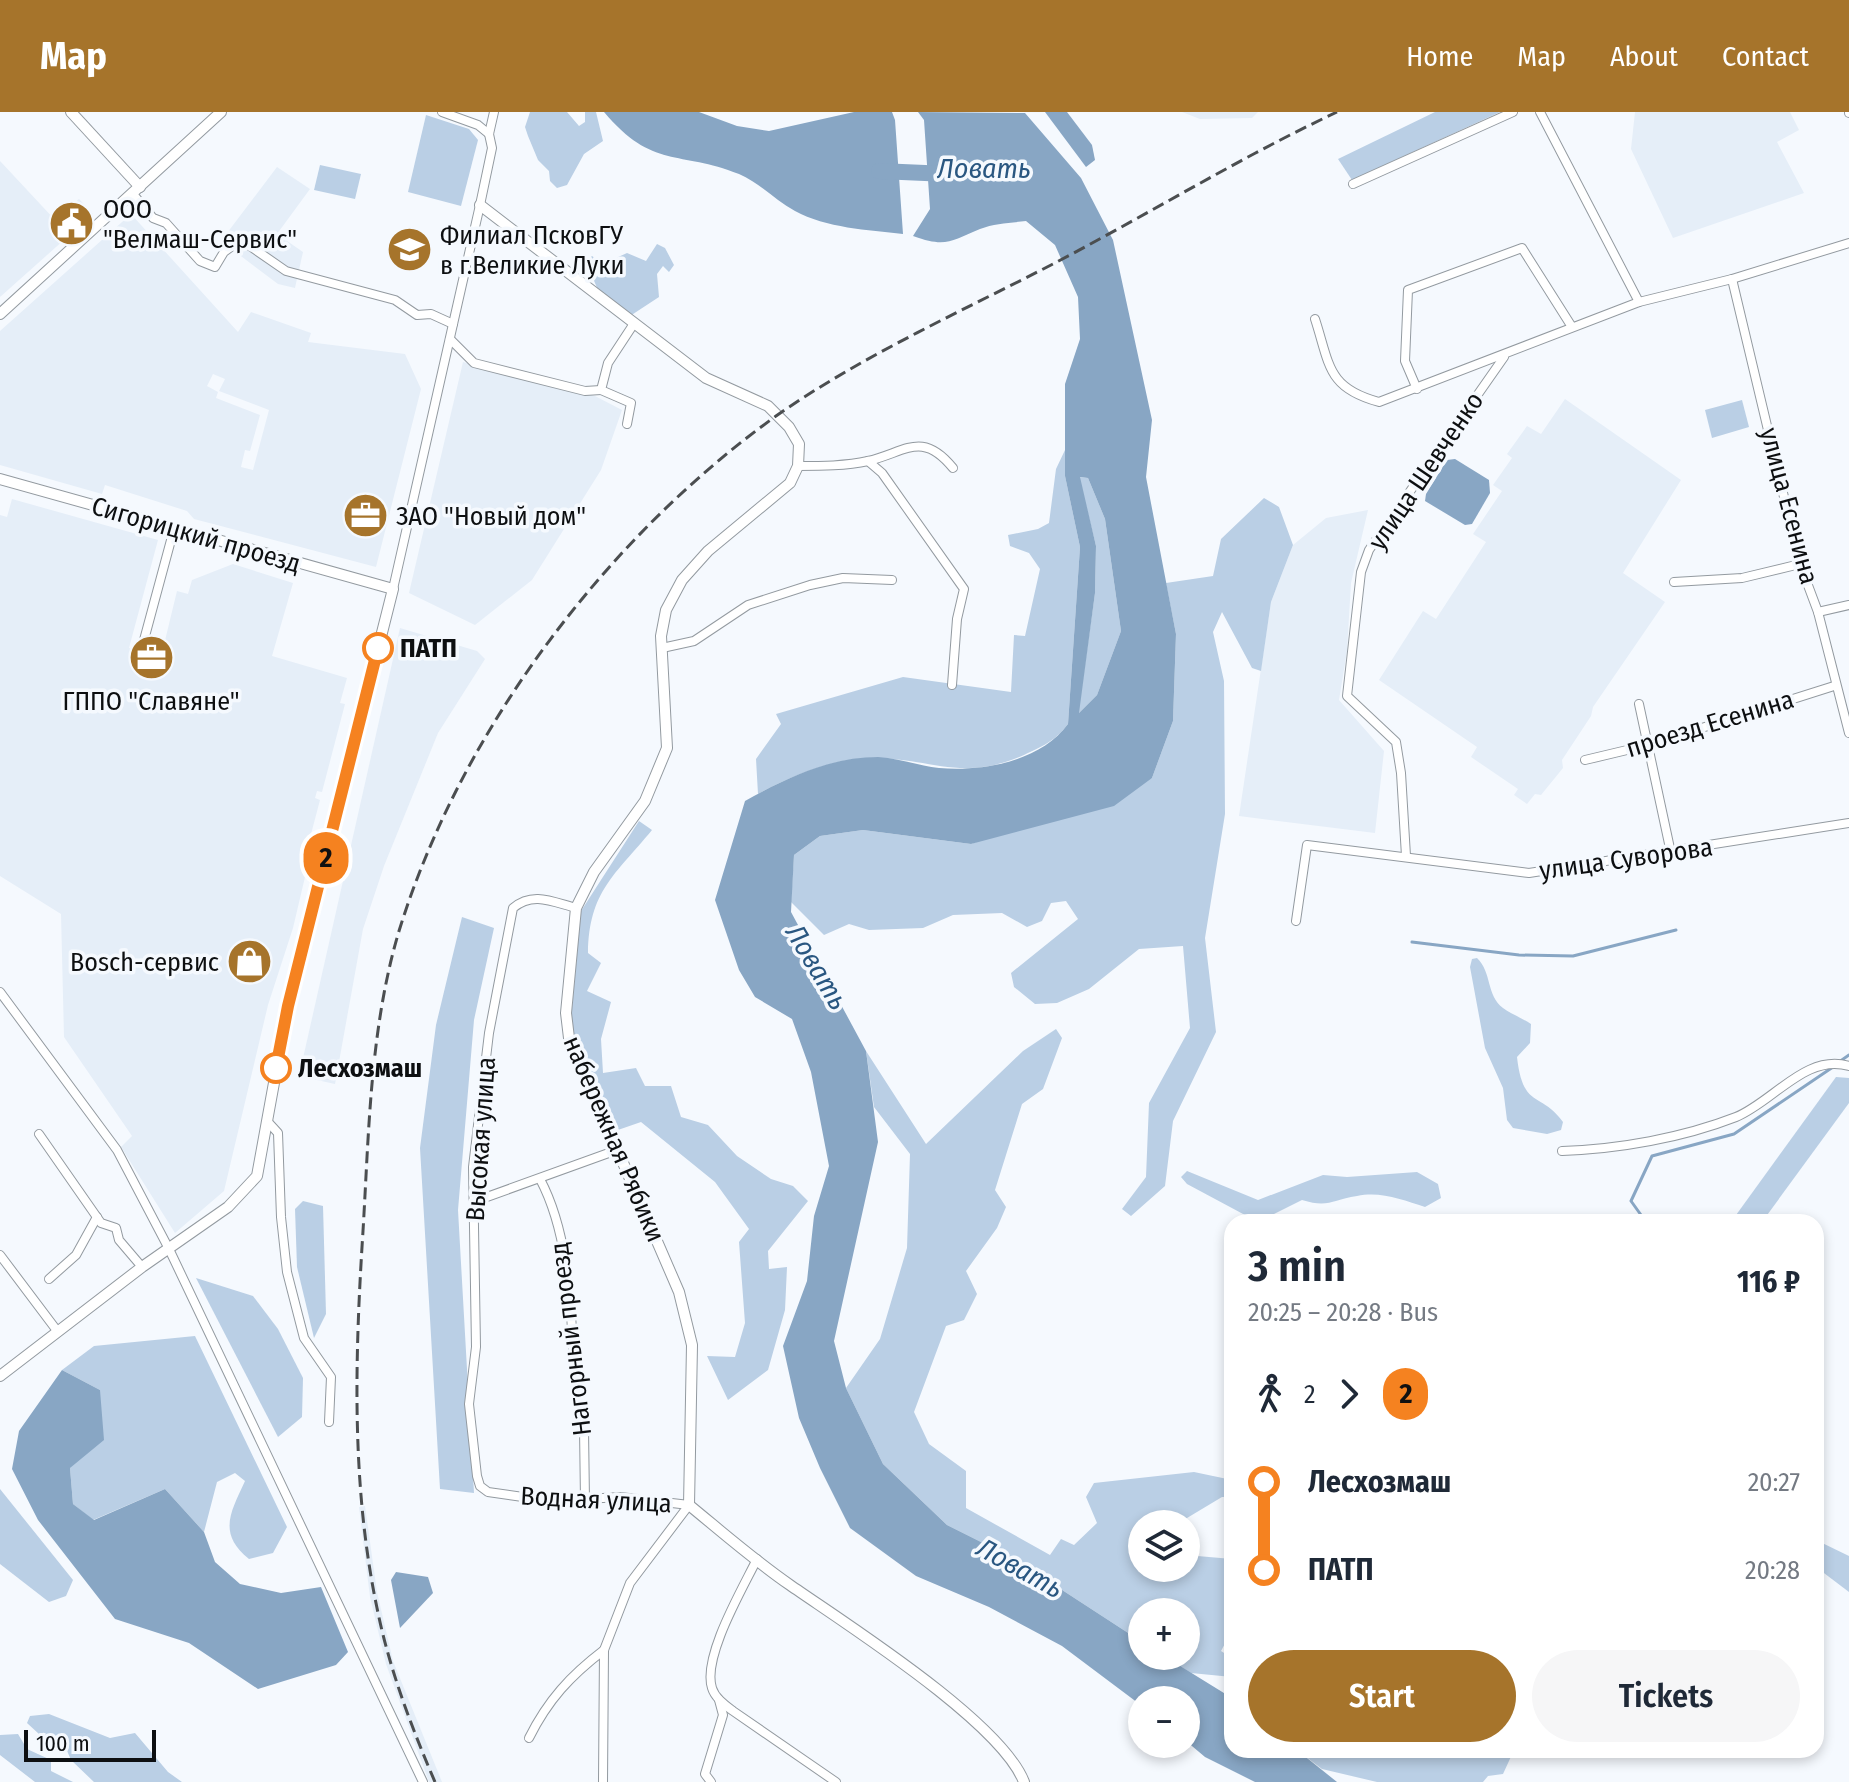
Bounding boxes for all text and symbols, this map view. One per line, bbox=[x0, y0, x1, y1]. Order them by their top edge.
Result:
text: Map bbox=[40, 33, 107, 79]
text: Home bbox=[1406, 40, 1473, 73]
text: Map bbox=[1517, 40, 1566, 73]
text: About bbox=[1610, 40, 1678, 73]
text: Contact bbox=[1722, 40, 1809, 73]
water label: Ловать bbox=[936, 152, 1031, 185]
place label: ООО "Велмаш-Сервис" bbox=[103, 194, 297, 255]
public building icon: ООО "Велмаш-Сервис" bbox=[48, 200, 96, 248]
place label: Филиал ПсковГУ в г.Великие Луки bbox=[440, 220, 624, 281]
school or university icon: Филиал ПсковГУ в г.Великие Луки bbox=[385, 226, 433, 274]
street label: улица Шевченко bbox=[1362, 386, 1490, 556]
street label: улица Есенина bbox=[1753, 424, 1825, 588]
street label: Сигорицкий проезд bbox=[88, 490, 304, 580]
office icon: ЗАО "Новый дом" bbox=[341, 492, 389, 540]
place label: ЗАО "Новый дом" bbox=[396, 501, 586, 532]
marker: ПАТП bbox=[363, 633, 393, 663]
place label: ПАТП bbox=[400, 633, 457, 664]
office icon: ГППО "Славяне" bbox=[127, 634, 175, 682]
street label: проезд Есенина bbox=[1622, 684, 1798, 764]
place label: ГППО "Славяне" bbox=[62, 686, 240, 717]
line badge: 2 bbox=[300, 832, 352, 884]
street label: улица Суворова bbox=[1537, 832, 1715, 886]
text: 2 bbox=[320, 841, 332, 874]
water label: Ловать bbox=[778, 918, 855, 1016]
shop icon: Bosch-сервис bbox=[226, 938, 274, 986]
place label: Bosch-сервис bbox=[70, 947, 219, 978]
street label: набережная Рябики bbox=[557, 1031, 671, 1247]
marker: Лесхозмаш bbox=[261, 1053, 291, 1083]
place label: Лесхозмаш bbox=[298, 1053, 422, 1084]
street label: Высокая улица bbox=[460, 1056, 502, 1222]
text: 3 min bbox=[1248, 1240, 1346, 1293]
street label: Нагорный проезд bbox=[544, 1241, 598, 1437]
text: 116 ₽ bbox=[1737, 1264, 1800, 1300]
text: 20:25 – 20:28 · Bus bbox=[1248, 1297, 1438, 1328]
icon: walk bbox=[1248, 1372, 1292, 1416]
icon: forward bbox=[1327, 1372, 1371, 1416]
text: 2 bbox=[1399, 1377, 1412, 1410]
text: 2 bbox=[1304, 1379, 1315, 1410]
text: Лесхозмаш bbox=[1308, 1464, 1451, 1500]
text: 20:27 bbox=[1748, 1467, 1800, 1498]
street label: Водная улица bbox=[520, 1481, 672, 1519]
map controls bbox=[1128, 1510, 1200, 1758]
button: layers bbox=[1128, 1510, 1200, 1582]
water label: Ловать bbox=[970, 1530, 1069, 1605]
text: ПАТП bbox=[1308, 1552, 1374, 1588]
text: 20:28 bbox=[1745, 1555, 1800, 1586]
button: + bbox=[1128, 1598, 1200, 1670]
button: Start bbox=[1248, 1650, 1516, 1742]
button: Tickets bbox=[1532, 1650, 1800, 1742]
button: − bbox=[1128, 1686, 1200, 1758]
scale bar bbox=[24, 1726, 156, 1762]
text: 100 m bbox=[36, 1730, 90, 1757]

